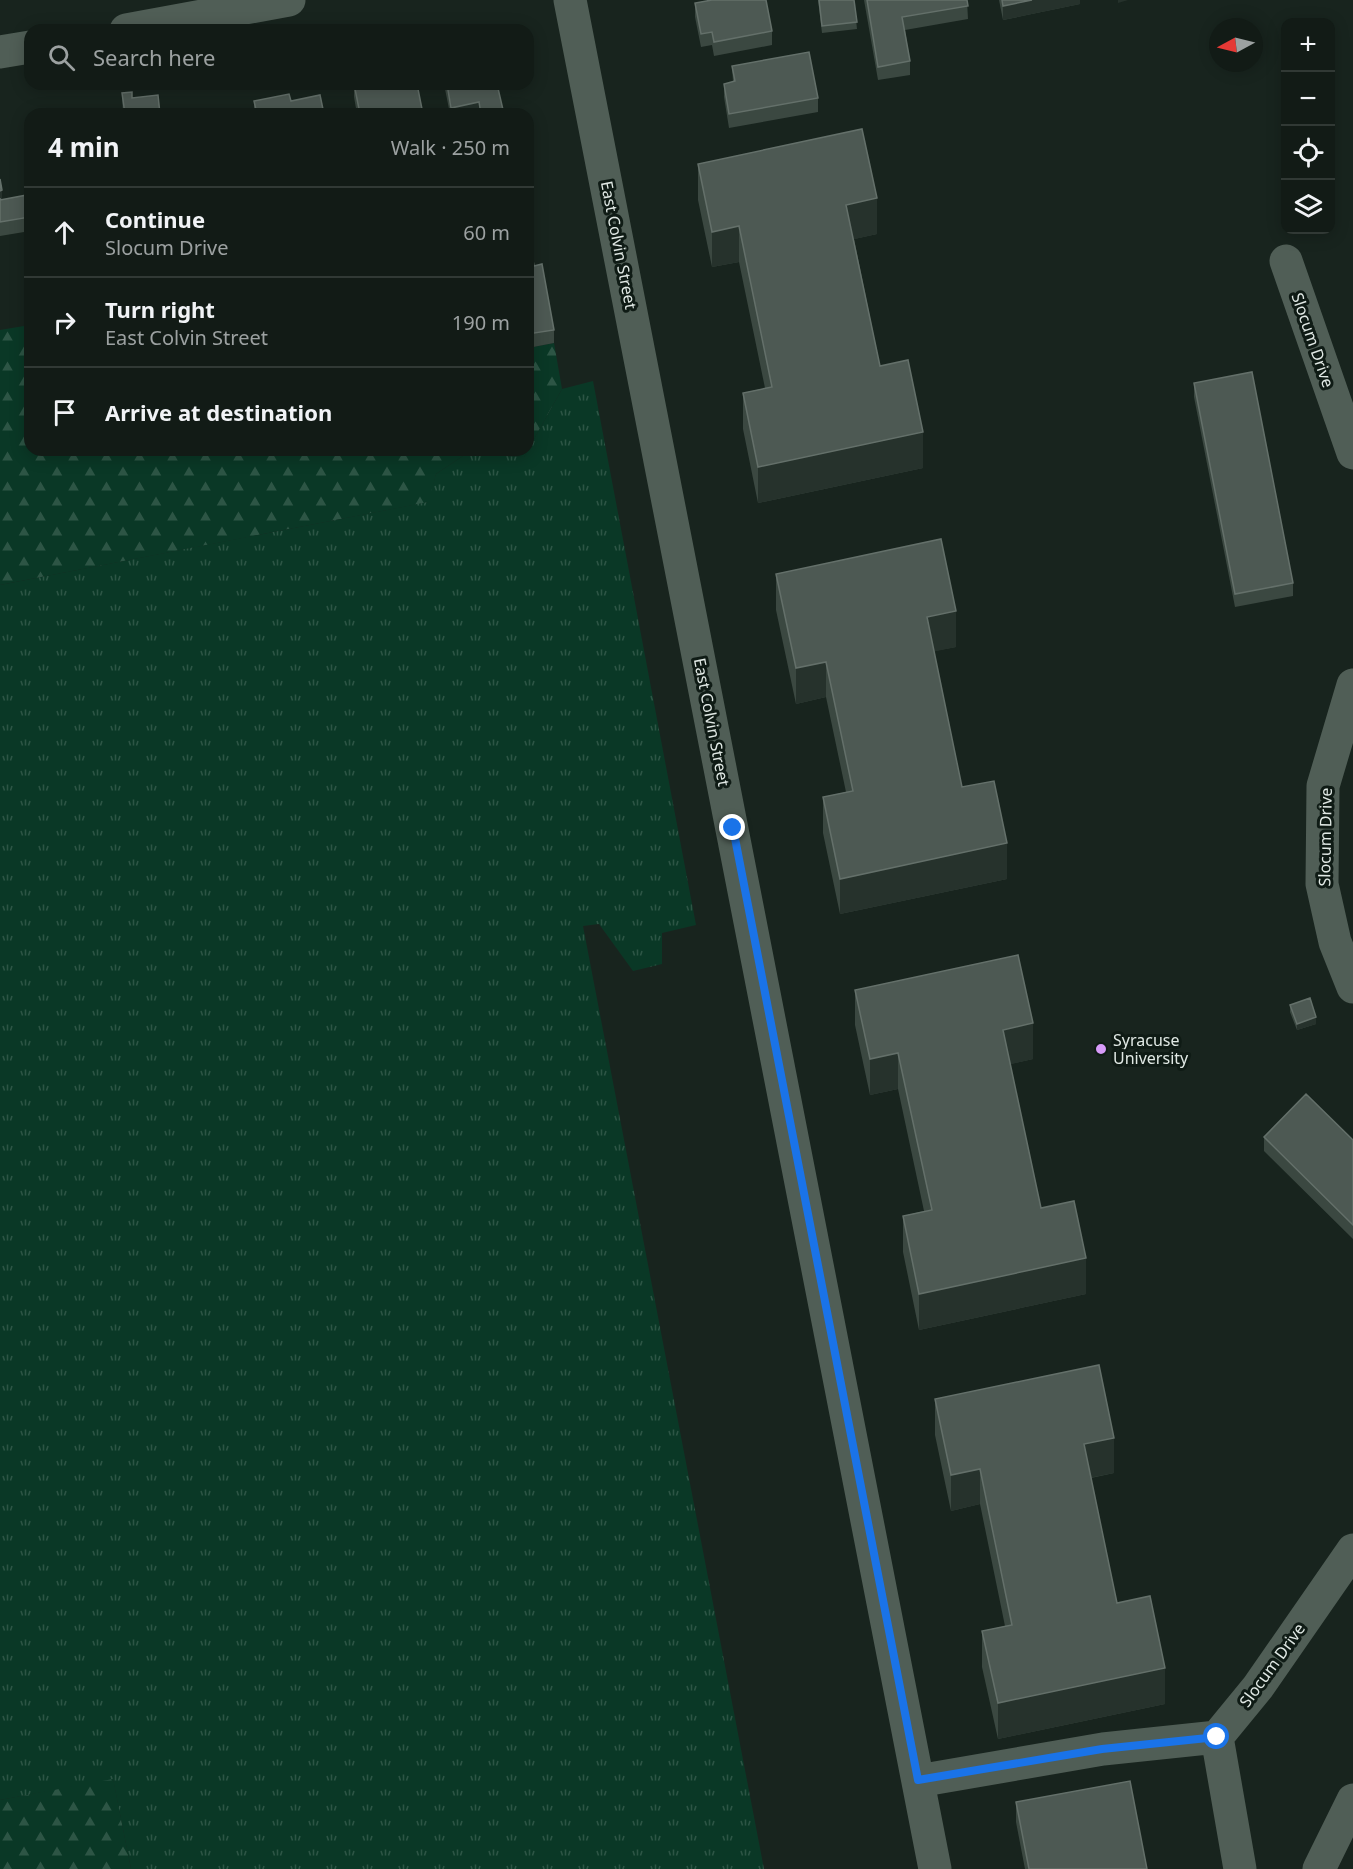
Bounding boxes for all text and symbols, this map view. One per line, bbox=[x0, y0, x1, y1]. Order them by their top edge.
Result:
north arrow bbox=[1209, 18, 1263, 72]
map controls bbox=[1281, 18, 1335, 234]
button: + bbox=[1281, 18, 1335, 72]
search box bbox=[24, 24, 534, 90]
icon: search bbox=[45, 41, 78, 74]
text: Search here bbox=[93, 42, 215, 72]
button: − bbox=[1281, 72, 1335, 126]
button: locate bbox=[1281, 126, 1335, 180]
text: 4 min bbox=[48, 129, 120, 165]
text: Walk · 250 m bbox=[391, 134, 510, 161]
street label: East Colvin Street bbox=[596, 179, 642, 311]
button: layers bbox=[1281, 180, 1335, 234]
text: Continue bbox=[105, 204, 205, 234]
icon: ahead bbox=[48, 216, 81, 249]
text: 60 m bbox=[463, 219, 510, 246]
text: Slocum Drive bbox=[105, 234, 229, 261]
street label: Slocum Drive bbox=[1287, 290, 1339, 390]
text: Turn right bbox=[105, 294, 215, 324]
icon: right bbox=[48, 306, 81, 339]
text: 190 m bbox=[452, 309, 510, 336]
text: East Colvin Street bbox=[105, 324, 268, 351]
icon: arrive bbox=[48, 396, 81, 429]
text: Arrive at destination bbox=[105, 397, 332, 427]
street label: East Colvin Street bbox=[689, 656, 735, 788]
street label: Slocum Drive bbox=[1313, 787, 1337, 887]
route end bbox=[719, 814, 745, 840]
place label: Syracuse University bbox=[1113, 1029, 1189, 1069]
marker: Syracuse University bbox=[1094, 1042, 1108, 1056]
street label: Slocum Drive bbox=[1234, 1619, 1310, 1711]
route start bbox=[1203, 1723, 1229, 1749]

